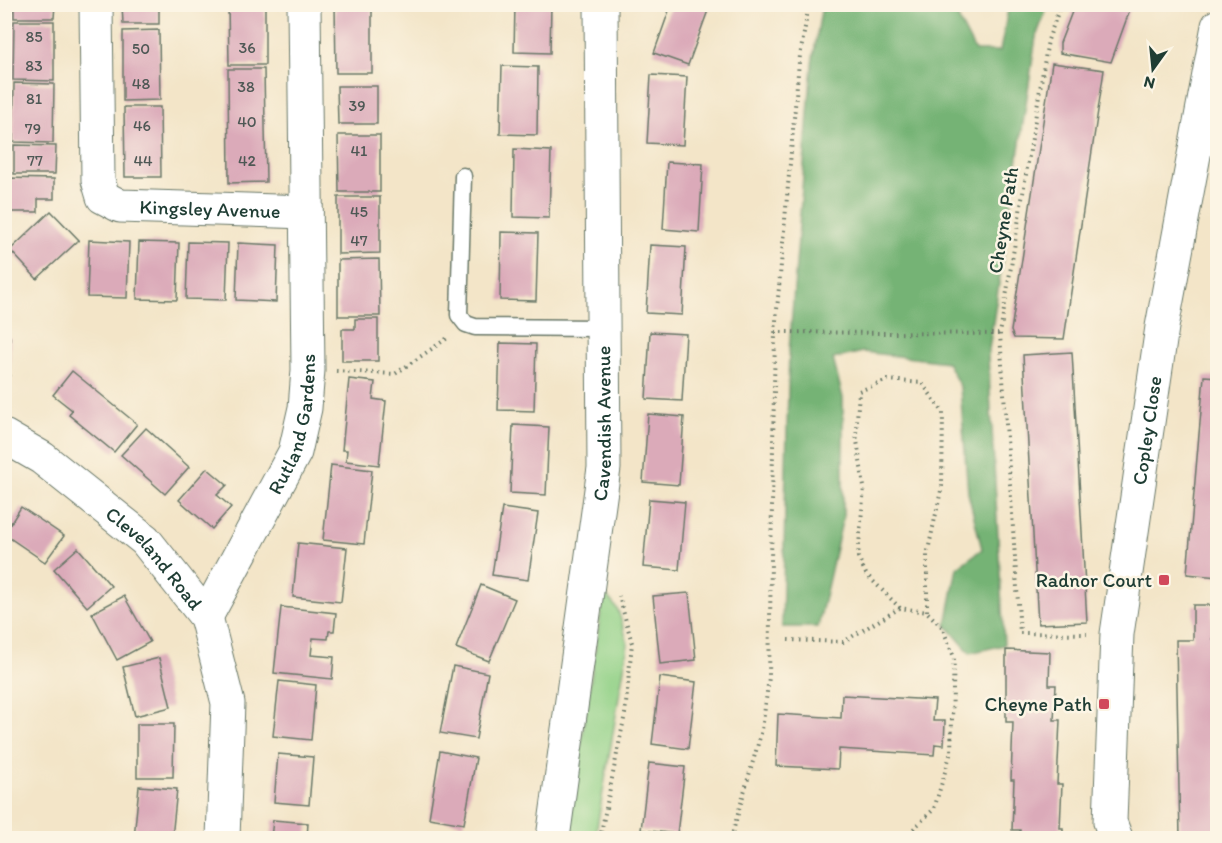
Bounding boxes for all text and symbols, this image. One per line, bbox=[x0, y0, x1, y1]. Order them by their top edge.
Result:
house number: 85 bbox=[25, 27, 43, 46]
house number: 36 bbox=[238, 38, 256, 57]
house number: 50 bbox=[132, 39, 150, 58]
north arrow bbox=[1123, 39, 1183, 99]
house number: 83 bbox=[25, 56, 43, 75]
text: N bbox=[1142, 72, 1157, 94]
house number: 48 bbox=[132, 74, 150, 93]
house number: 38 bbox=[237, 77, 255, 96]
house number: 81 bbox=[26, 89, 43, 108]
house number: 39 bbox=[348, 96, 366, 115]
house number: 40 bbox=[237, 112, 257, 131]
house number: 46 bbox=[133, 116, 151, 135]
house number: 79 bbox=[25, 119, 41, 138]
house number: 41 bbox=[350, 141, 368, 160]
house number: 77 bbox=[27, 151, 43, 170]
house number: 44 bbox=[133, 151, 153, 170]
house number: 42 bbox=[238, 151, 257, 170]
street label: Cheyne Path bbox=[983, 165, 1023, 275]
street label: Kingsley Avenue bbox=[139, 195, 281, 223]
house number: 45 bbox=[350, 202, 368, 221]
house number: 47 bbox=[350, 231, 368, 250]
street label: Cavendish Avenue bbox=[588, 346, 616, 503]
street label: Rutland Gardens bbox=[262, 354, 320, 498]
street label: Copley Close bbox=[1127, 374, 1167, 487]
street label: Cleveland Road bbox=[101, 501, 208, 615]
place label: Radnor Court bbox=[1036, 568, 1153, 592]
marker: Radnor Court bbox=[1157, 573, 1171, 587]
place label: Cheyne Path bbox=[985, 692, 1092, 716]
marker: Cheyne Path bbox=[1097, 697, 1111, 711]

